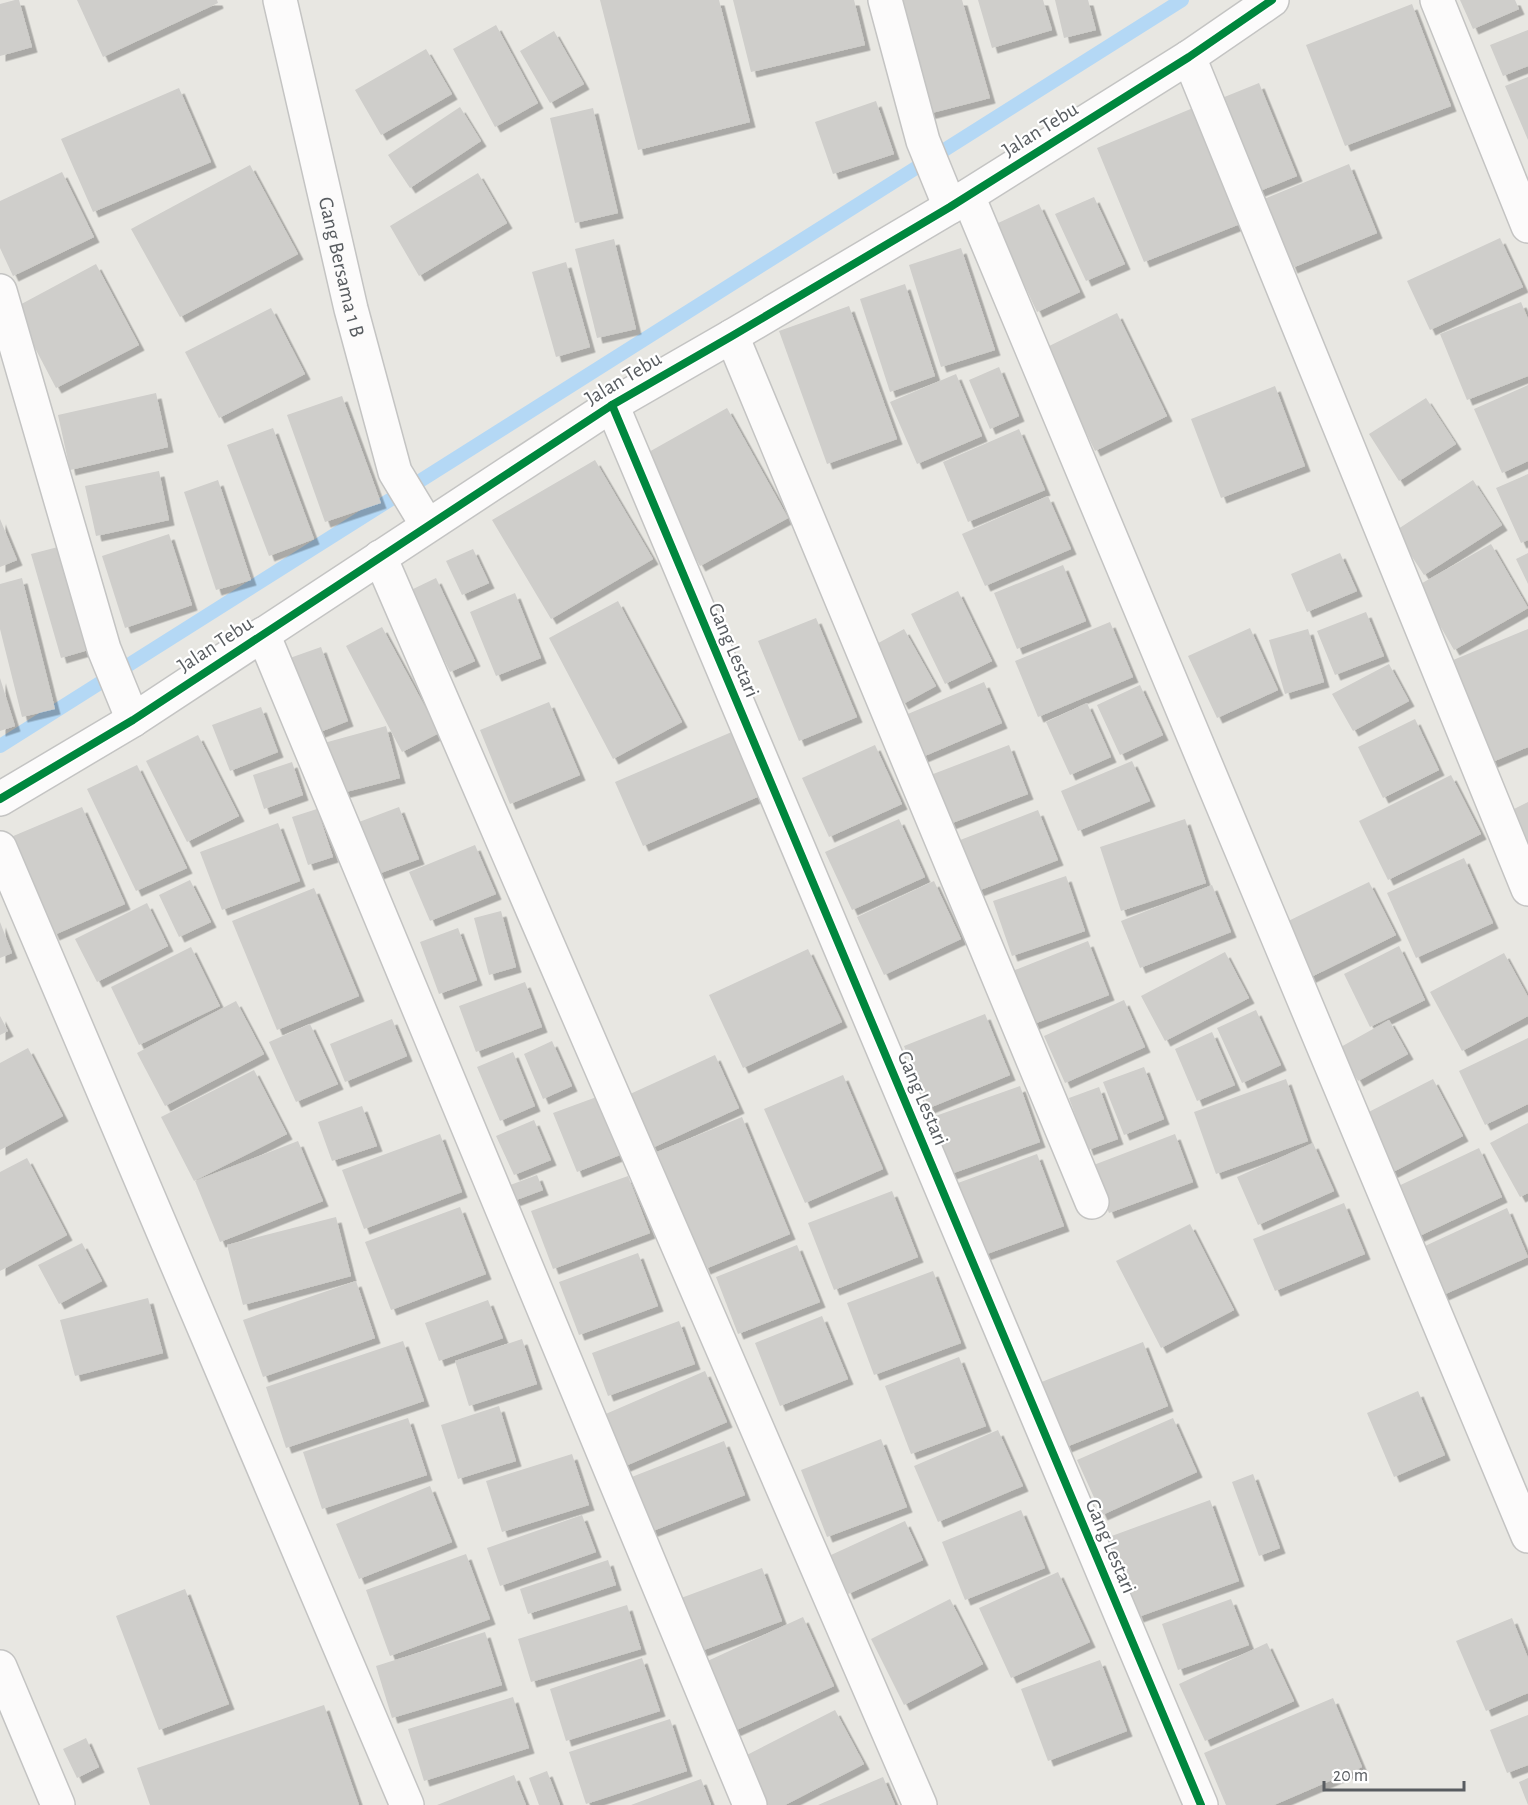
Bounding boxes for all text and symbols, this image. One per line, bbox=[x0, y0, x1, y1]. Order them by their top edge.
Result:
street label: Jalan Tebu bbox=[999, 98, 1082, 161]
street label: Gang Bersama 1 B bbox=[315, 195, 368, 339]
street label: Jalan Tebu bbox=[581, 347, 665, 409]
street label: Gang Lestari bbox=[704, 600, 763, 700]
street label: Jalan Tebu bbox=[174, 612, 257, 676]
street label: Gang Lestari bbox=[893, 1048, 952, 1148]
street label: Gang Lestari bbox=[1081, 1496, 1140, 1596]
scale bar bbox=[1324, 1754, 1464, 1792]
text: 20 m bbox=[1333, 1767, 1368, 1785]

